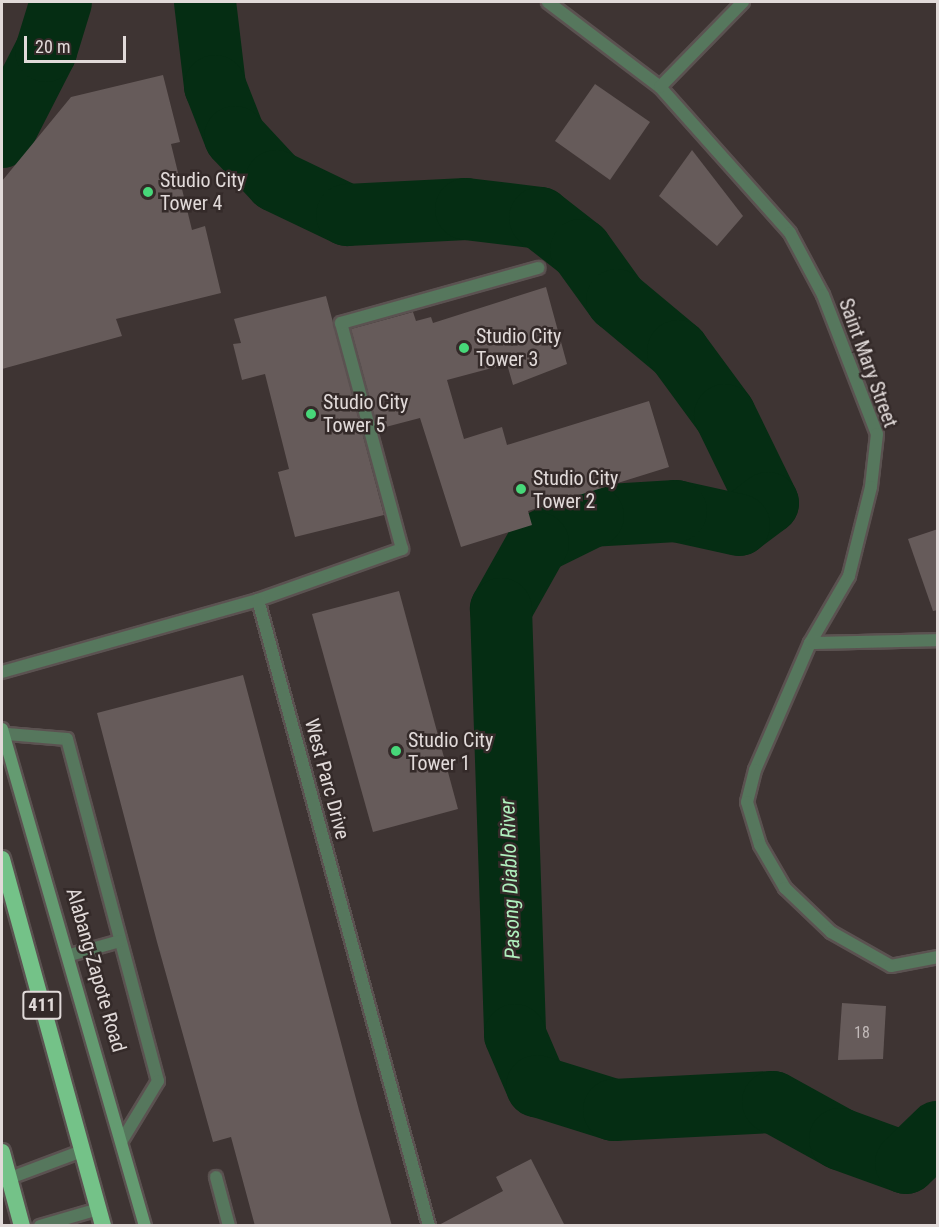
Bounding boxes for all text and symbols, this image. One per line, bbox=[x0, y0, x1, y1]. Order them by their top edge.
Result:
scale bar bbox=[27, 24, 129, 62]
text: 20 m bbox=[35, 36, 70, 57]
place label: Studio City Tower 4 bbox=[160, 168, 245, 215]
marker: Studio City Tower 4 bbox=[141, 185, 155, 199]
street label: Saint Mary Street bbox=[834, 295, 902, 431]
place label: Studio City Tower 3 bbox=[476, 324, 561, 371]
marker: Studio City Tower 3 bbox=[457, 341, 471, 355]
place label: Studio City Tower 5 bbox=[323, 390, 408, 437]
marker: Studio City Tower 5 bbox=[304, 407, 318, 421]
place label: Studio City Tower 2 bbox=[533, 466, 618, 513]
marker: Studio City Tower 2 bbox=[514, 482, 528, 496]
street label: West Parc Drive bbox=[299, 716, 355, 842]
place label: Studio City Tower 1 bbox=[408, 728, 493, 775]
marker: Studio City Tower 1 bbox=[389, 744, 403, 758]
water label: Pasong Diablo River bbox=[495, 798, 525, 960]
street label: Alabang-Zapote Road bbox=[61, 885, 131, 1055]
road number: 411 bbox=[21, 990, 63, 1020]
house number: 18 bbox=[854, 1023, 870, 1043]

